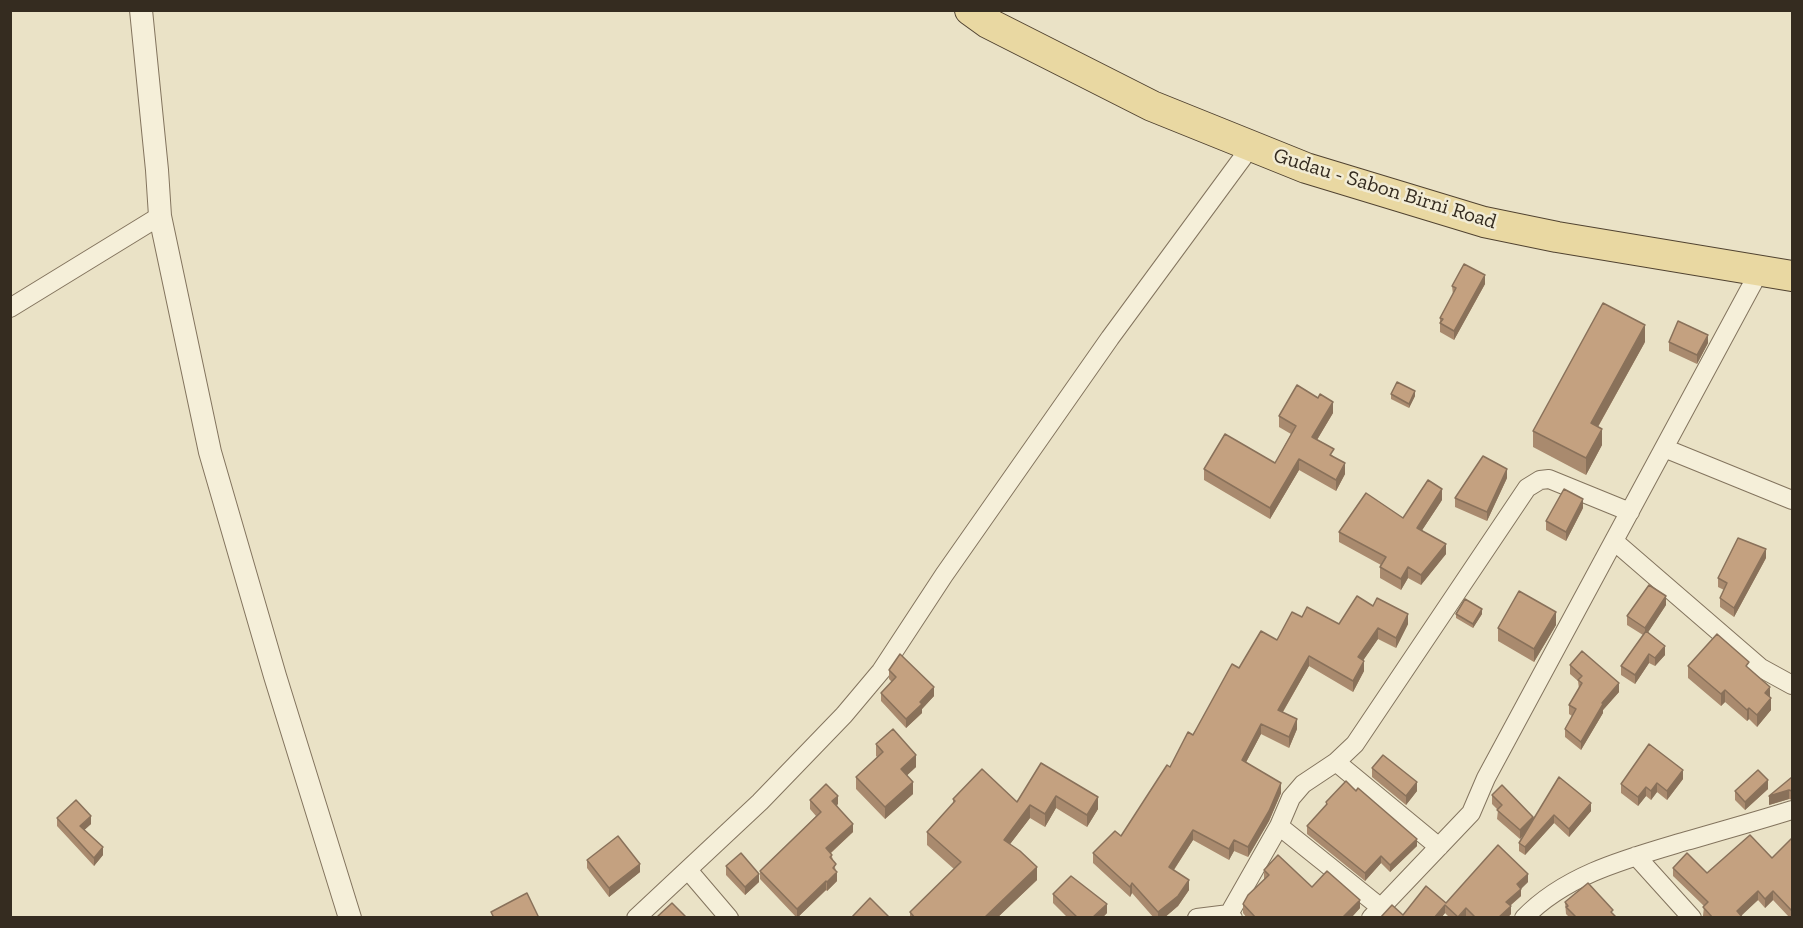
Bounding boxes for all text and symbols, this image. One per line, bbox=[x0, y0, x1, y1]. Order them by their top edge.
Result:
street label: Gudau - Sabon Birni Road bbox=[1270, 143, 1500, 235]

